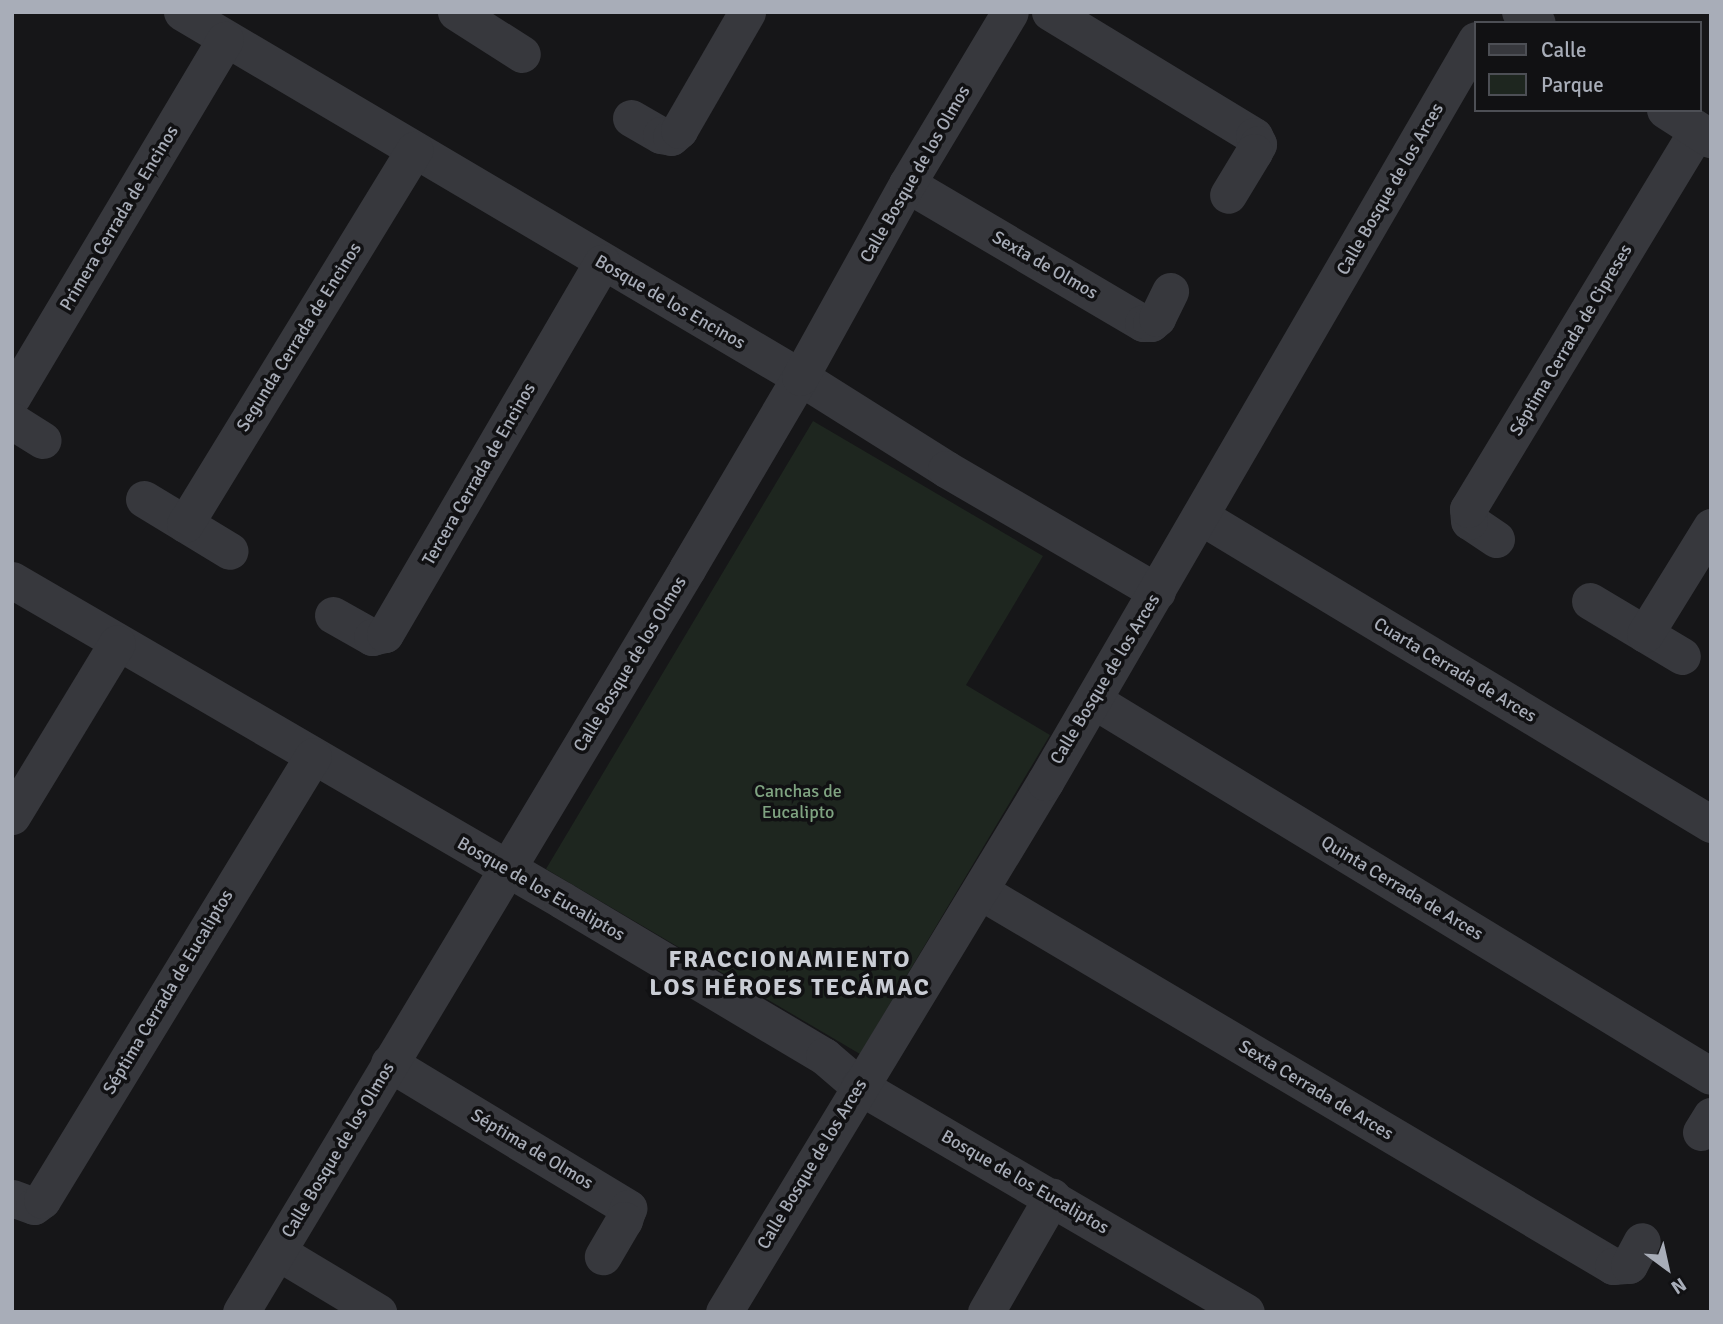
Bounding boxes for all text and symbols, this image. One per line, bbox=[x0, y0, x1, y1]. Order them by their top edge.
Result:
legend bbox=[1474, 21, 1702, 112]
text: Calle bbox=[1541, 37, 1587, 63]
text: Parque bbox=[1541, 72, 1604, 98]
street label: Calle Bosque de los Olmos bbox=[855, 82, 975, 266]
street label: Calle Bosque de los Arces bbox=[1332, 99, 1448, 279]
street label: Primera Cerrada de Encinos bbox=[55, 121, 183, 315]
street label: Sexta de Olmos bbox=[989, 226, 1101, 304]
street label: Segunda Cerrada de Encinos bbox=[232, 239, 366, 435]
street label: Séptima Cerrada de Cipreses bbox=[1505, 240, 1637, 440]
street label: Bosque de los Encinos bbox=[591, 250, 749, 354]
street label: Tercera Cerrada de Encinos bbox=[418, 379, 540, 569]
street label: Calle Bosque de los Olmos bbox=[569, 572, 691, 756]
street label: Calle Bosque de los Arces bbox=[1046, 590, 1164, 768]
street label: Cuarta Cerrada de Arces bbox=[1370, 613, 1540, 727]
park label: Canchas de Eucalipto bbox=[754, 781, 842, 824]
street label: Quinta Cerrada de Arces bbox=[1317, 831, 1487, 945]
street label: Bosque de los Eucaliptos bbox=[454, 832, 628, 946]
street label: Séptima Cerrada de Eucaliptos bbox=[98, 886, 238, 1098]
district label: FRACCIONAMIENTO LOS HÉROES TECÁMAC bbox=[652, 946, 928, 1002]
street label: Sexta Cerrada de Arces bbox=[1235, 1035, 1397, 1145]
street label: Calle Bosque de los Olmos bbox=[277, 1058, 399, 1242]
street label: Calle Bosque de los Arces bbox=[753, 1075, 871, 1253]
street label: Séptima de Olmos bbox=[467, 1104, 597, 1194]
street label: Bosque de los Eucaliptos bbox=[938, 1125, 1112, 1239]
north arrow bbox=[1632, 1233, 1702, 1303]
text: N bbox=[1666, 1272, 1691, 1299]

